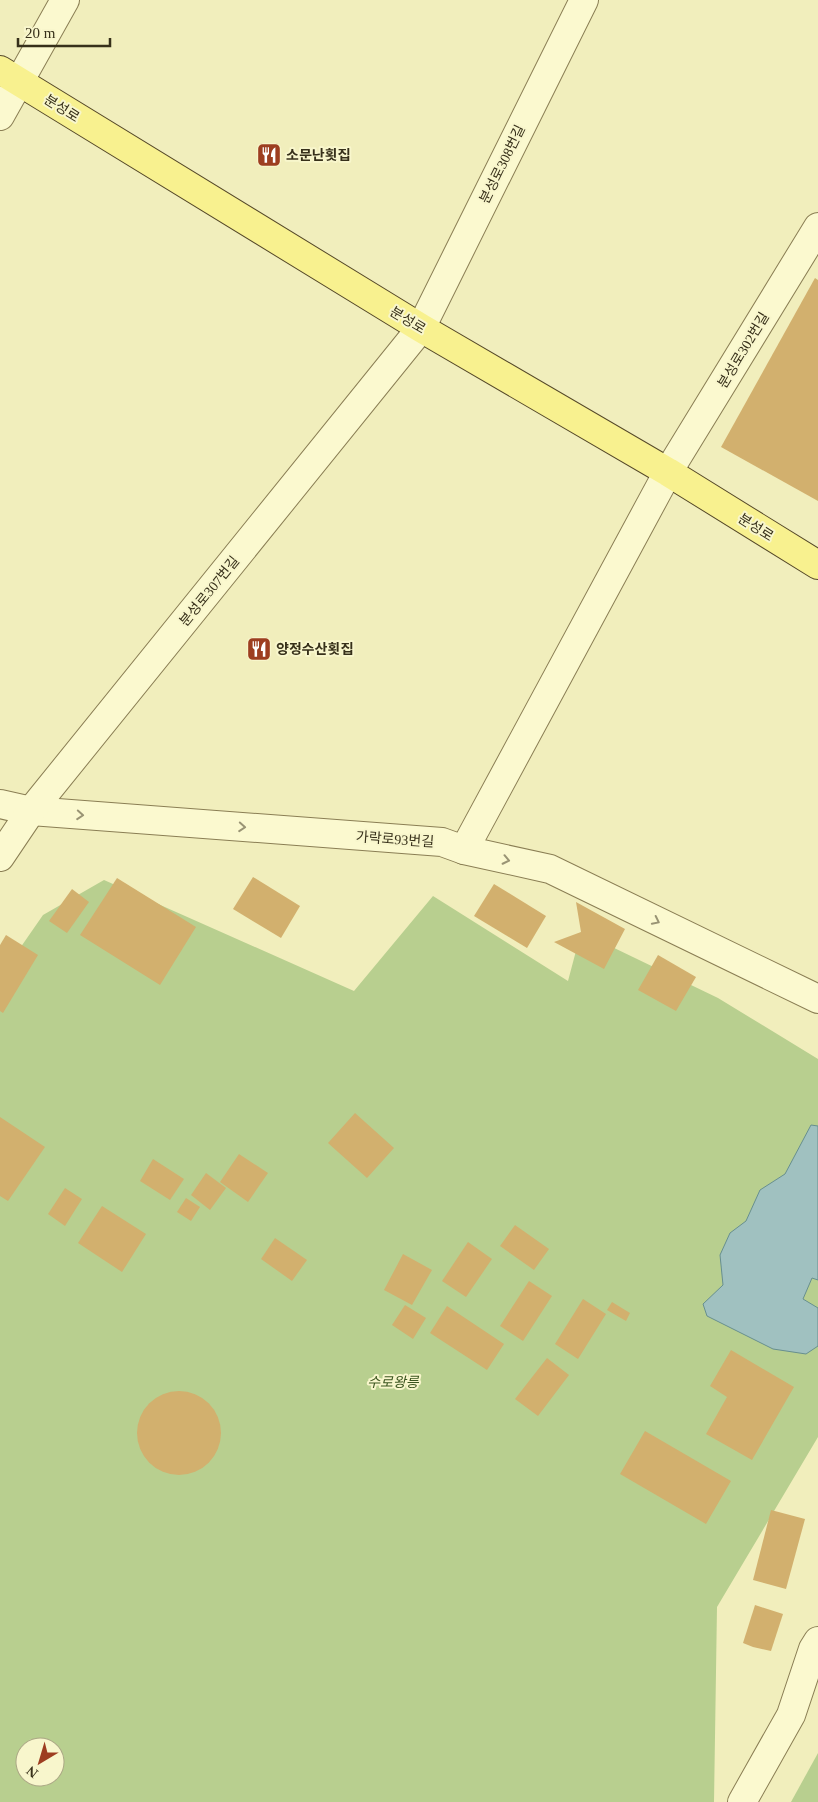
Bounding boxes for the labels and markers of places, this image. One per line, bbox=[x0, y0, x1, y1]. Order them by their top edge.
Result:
restaurant icon: 소문난횟집 bbox=[256, 142, 282, 168]
place label: 소문난횟집 bbox=[286, 147, 350, 163]
restaurant icon: 양정수산횟집 bbox=[246, 636, 272, 662]
place label: 양정수산횟집 bbox=[276, 641, 353, 657]

